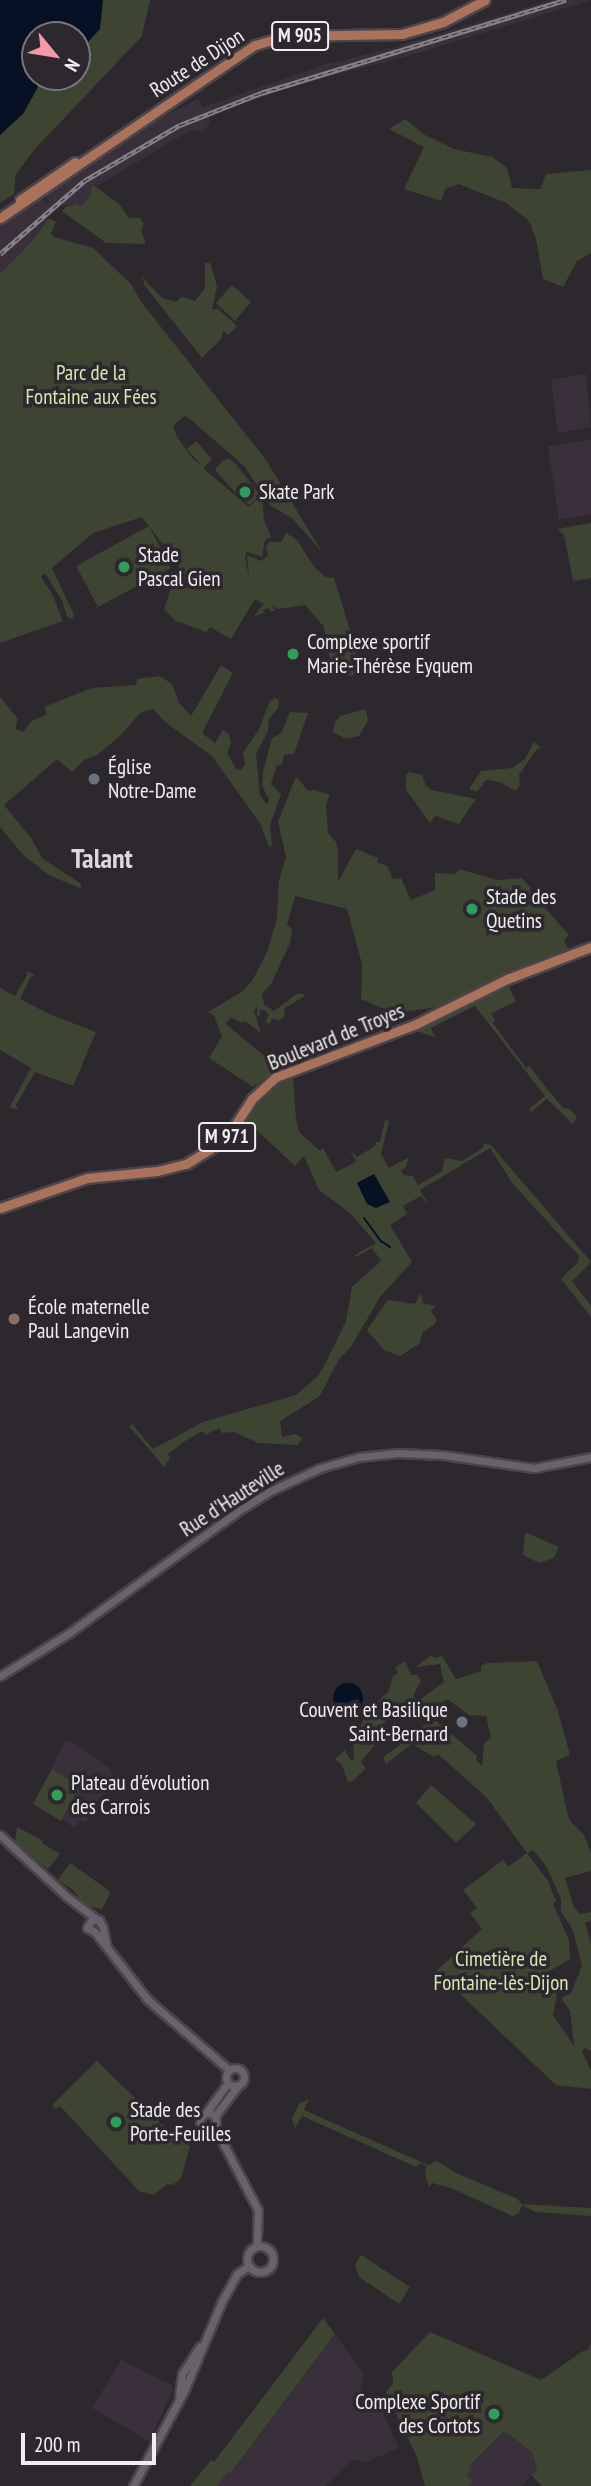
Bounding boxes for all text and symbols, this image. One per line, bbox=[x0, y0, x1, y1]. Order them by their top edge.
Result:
road number: M 905 bbox=[270, 20, 330, 52]
north arrow bbox=[21, 21, 91, 91]
street label: Route de Dijon bbox=[145, 23, 249, 103]
text: N bbox=[59, 55, 85, 76]
park label: Parc de la Fontaine aux Fées bbox=[25, 360, 157, 410]
place label: Skate Park bbox=[259, 479, 334, 505]
marker: Skate Park bbox=[237, 484, 253, 500]
place label: Stade Pascal Gien bbox=[138, 542, 220, 592]
marker: Stade Pascal Gien bbox=[116, 559, 132, 575]
place label: Complexe sportif Marie-Thérèse Eyquem bbox=[307, 629, 473, 679]
marker: Complexe sportif Marie-Thérèse Eyquem bbox=[285, 646, 301, 662]
place label: Église Notre-Dame bbox=[108, 754, 196, 804]
marker: Église Notre-Dame bbox=[86, 771, 102, 787]
district label: Talant bbox=[71, 841, 133, 875]
place label: Stade des Quetins bbox=[486, 884, 556, 934]
marker: Stade des Quetins bbox=[464, 901, 480, 917]
street label: Boulevard de Troyes bbox=[264, 998, 408, 1076]
road number: M 971 bbox=[197, 1121, 257, 1152]
place label: École maternelle Paul Langevin bbox=[28, 1294, 150, 1344]
marker: École maternelle Paul Langevin bbox=[6, 1311, 22, 1327]
street label: Rue d'Hauteville bbox=[175, 1456, 289, 1542]
place label: Couvent et Basilique Saint-Bernard bbox=[299, 1697, 448, 1747]
marker: Couvent et Basilique Saint-Bernard bbox=[454, 1714, 470, 1730]
place label: Plateau d'évolution des Carrois bbox=[71, 1770, 209, 1820]
marker: Plateau d'évolution des Carrois bbox=[49, 1787, 65, 1803]
park label: Cimetière de Fontaine-lès-Dijon bbox=[434, 1946, 568, 1996]
place label: Stade des Porte-Feuilles bbox=[130, 2097, 231, 2147]
marker: Stade des Porte-Feuilles bbox=[108, 2114, 124, 2130]
place label: Complexe Sportif des Cortots bbox=[355, 2389, 480, 2439]
marker: Complexe Sportif des Cortots bbox=[486, 2406, 502, 2422]
scale bar bbox=[24, 2420, 159, 2464]
text: 200 m bbox=[34, 2431, 80, 2458]

